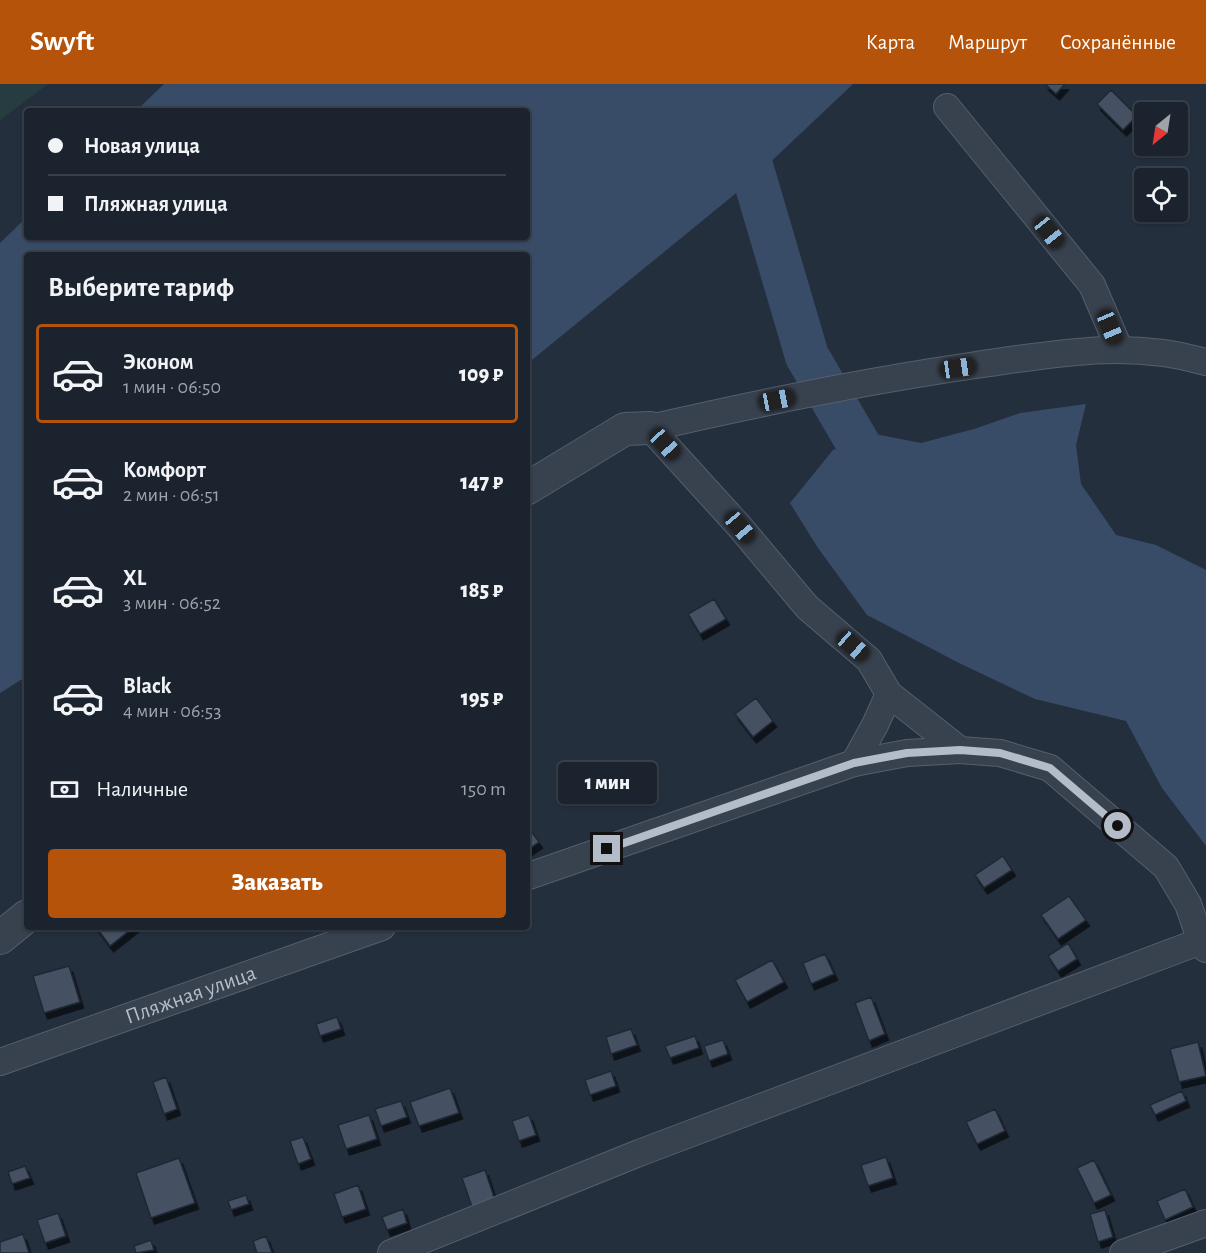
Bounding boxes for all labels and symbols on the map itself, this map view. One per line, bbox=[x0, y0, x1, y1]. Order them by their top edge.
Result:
north arrow bbox=[1134, 102, 1188, 156]
car bbox=[1031, 212, 1067, 252]
car bbox=[1095, 307, 1125, 347]
car bbox=[939, 357, 977, 379]
car bbox=[758, 388, 796, 412]
car bbox=[646, 425, 684, 463]
car bbox=[722, 507, 758, 547]
car bbox=[834, 627, 872, 665]
callout: 1 мин bbox=[558, 762, 656, 804]
route start bbox=[1104, 812, 1131, 839]
route end bbox=[593, 835, 620, 862]
street label: Пляжная улица bbox=[122, 961, 259, 1028]

